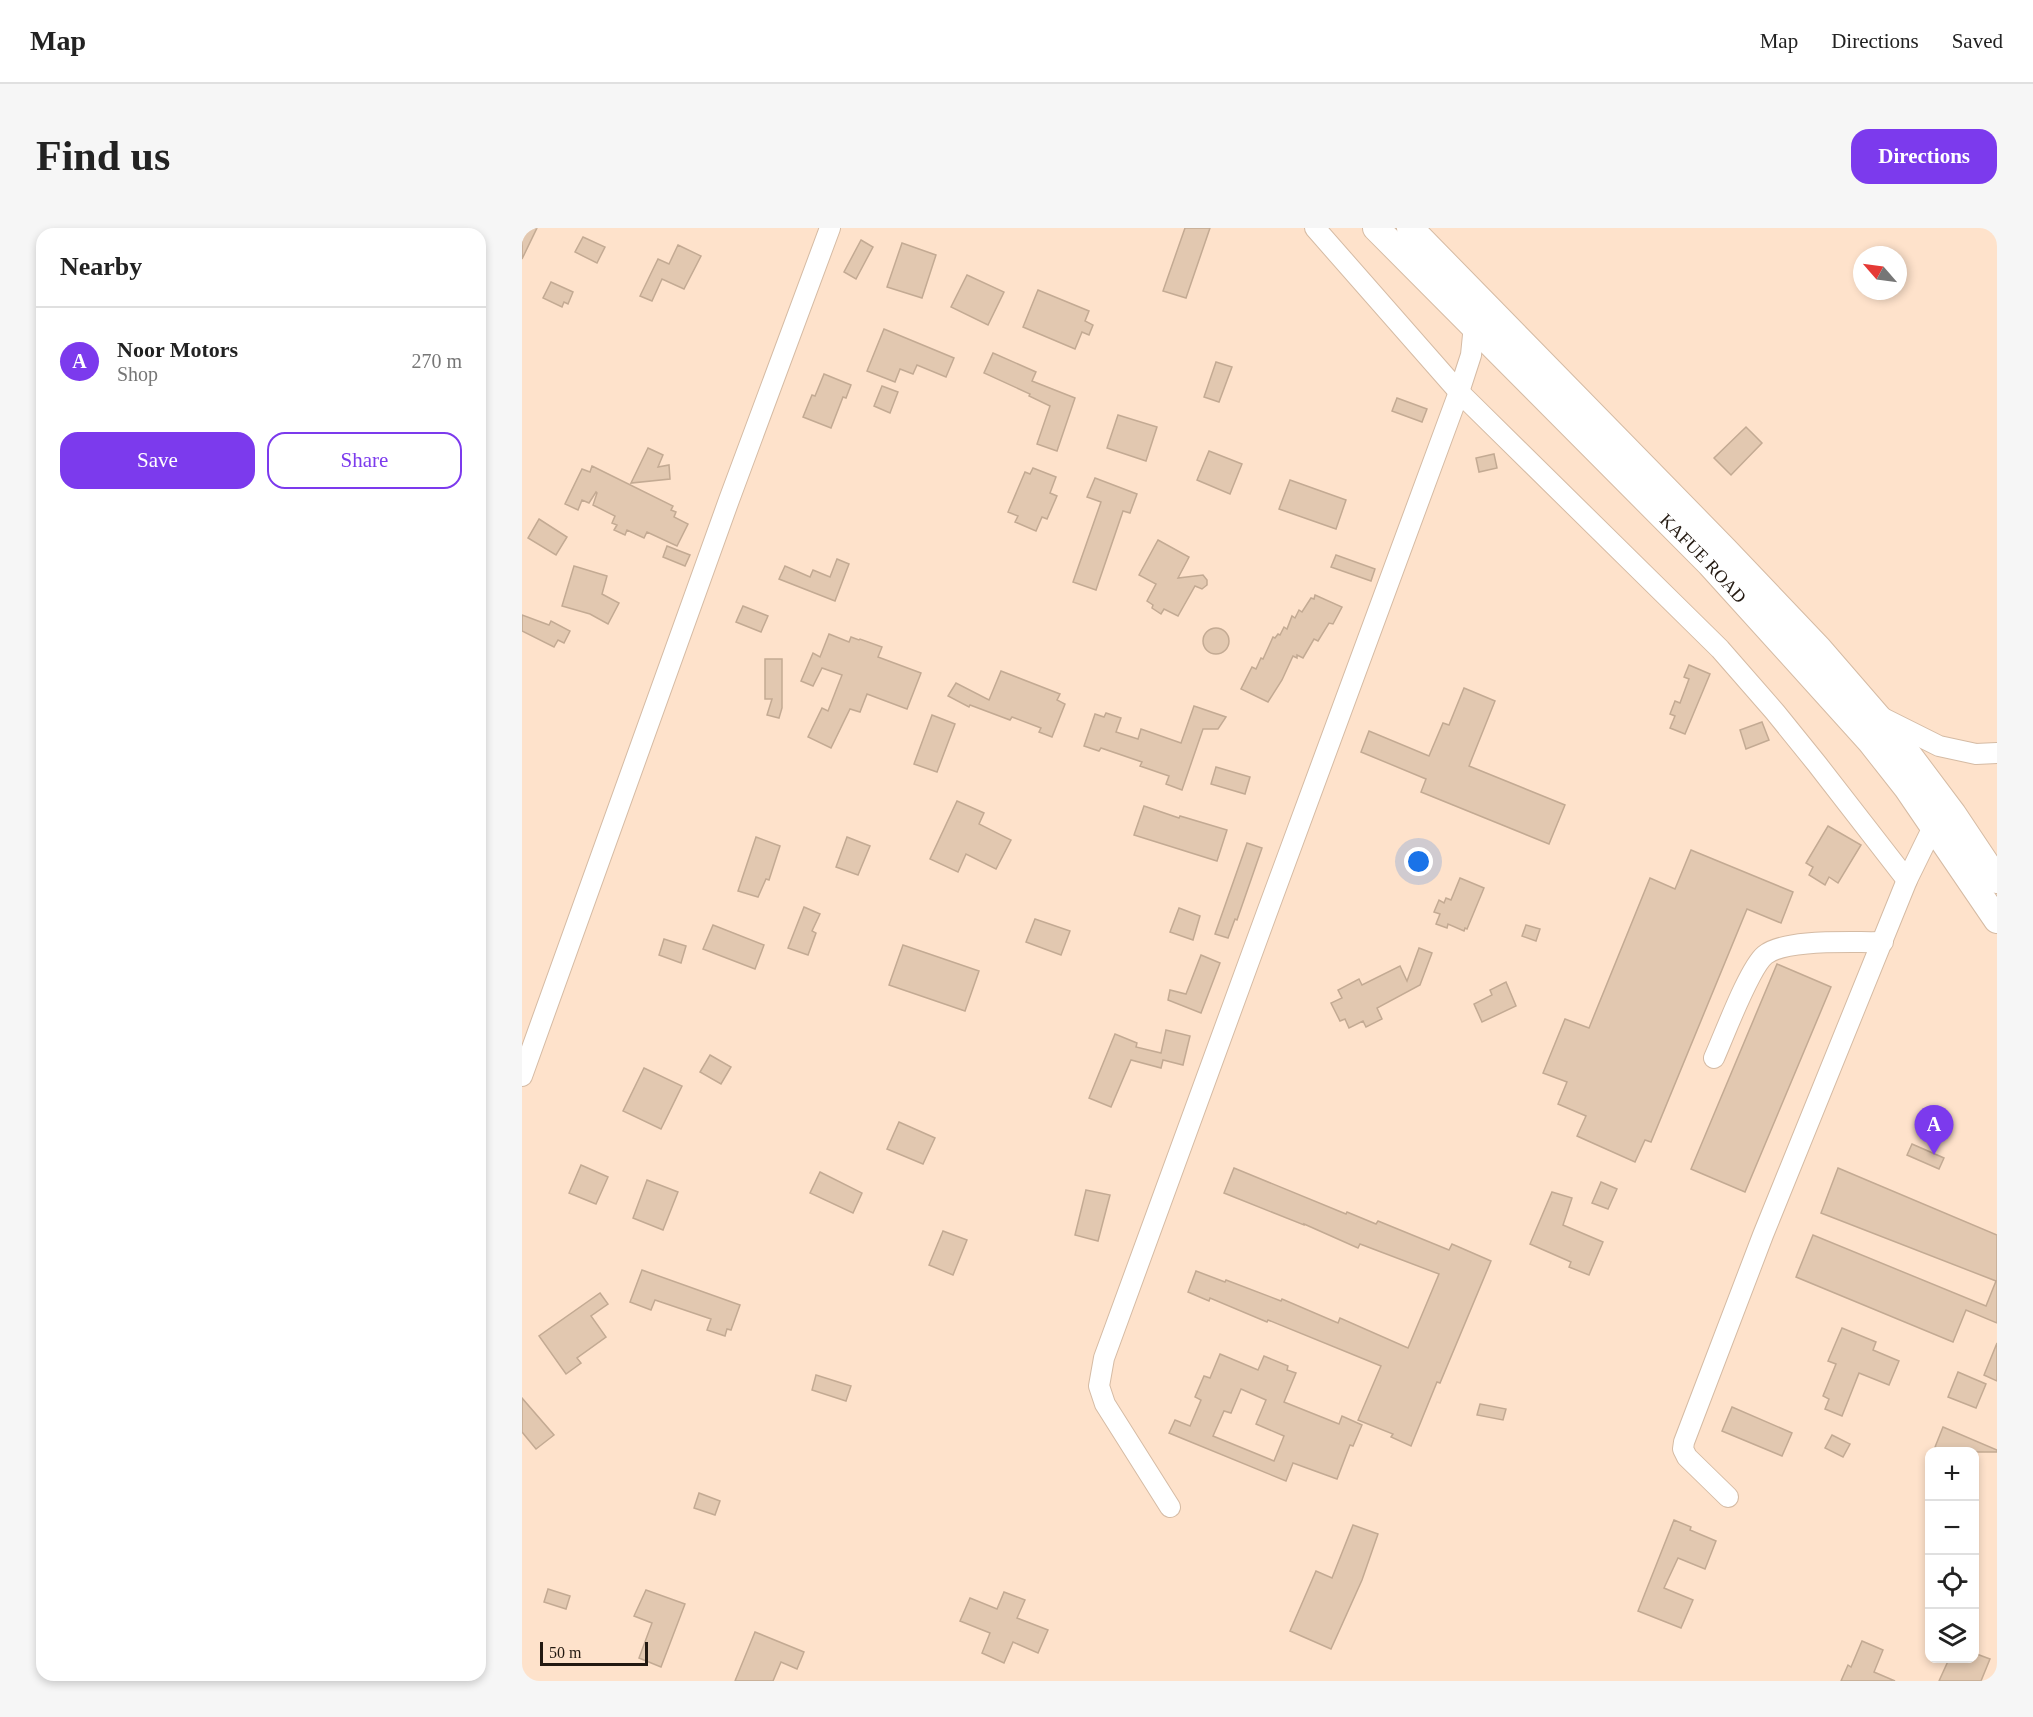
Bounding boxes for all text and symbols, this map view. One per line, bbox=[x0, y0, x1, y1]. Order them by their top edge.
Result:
text: Map bbox=[30, 25, 86, 56]
text: Map bbox=[1760, 29, 1798, 53]
text: Directions bbox=[1831, 29, 1919, 53]
text: Saved bbox=[1952, 29, 2003, 53]
button: Directions bbox=[1851, 129, 1997, 184]
text: Find us bbox=[36, 133, 170, 179]
north arrow bbox=[1853, 246, 1907, 300]
text: Nearby bbox=[60, 252, 142, 281]
text: Noor Motors bbox=[117, 337, 238, 362]
text: A bbox=[72, 350, 87, 372]
text: 270 m bbox=[411, 350, 462, 372]
text: Shop bbox=[117, 363, 158, 385]
button: Save bbox=[60, 432, 255, 489]
button: Share bbox=[267, 432, 462, 489]
street label: KAFUE ROAD bbox=[1656, 510, 1750, 607]
your location bbox=[1404, 847, 1433, 876]
pin: A bbox=[1914, 1106, 1954, 1155]
map controls bbox=[1925, 1447, 1979, 1663]
button: + bbox=[1925, 1447, 1979, 1501]
button: − bbox=[1925, 1501, 1979, 1555]
button: locate bbox=[1925, 1555, 1979, 1609]
button: layers bbox=[1925, 1609, 1979, 1663]
scale bar bbox=[540, 1639, 648, 1666]
text: 50 m bbox=[549, 1644, 581, 1661]

